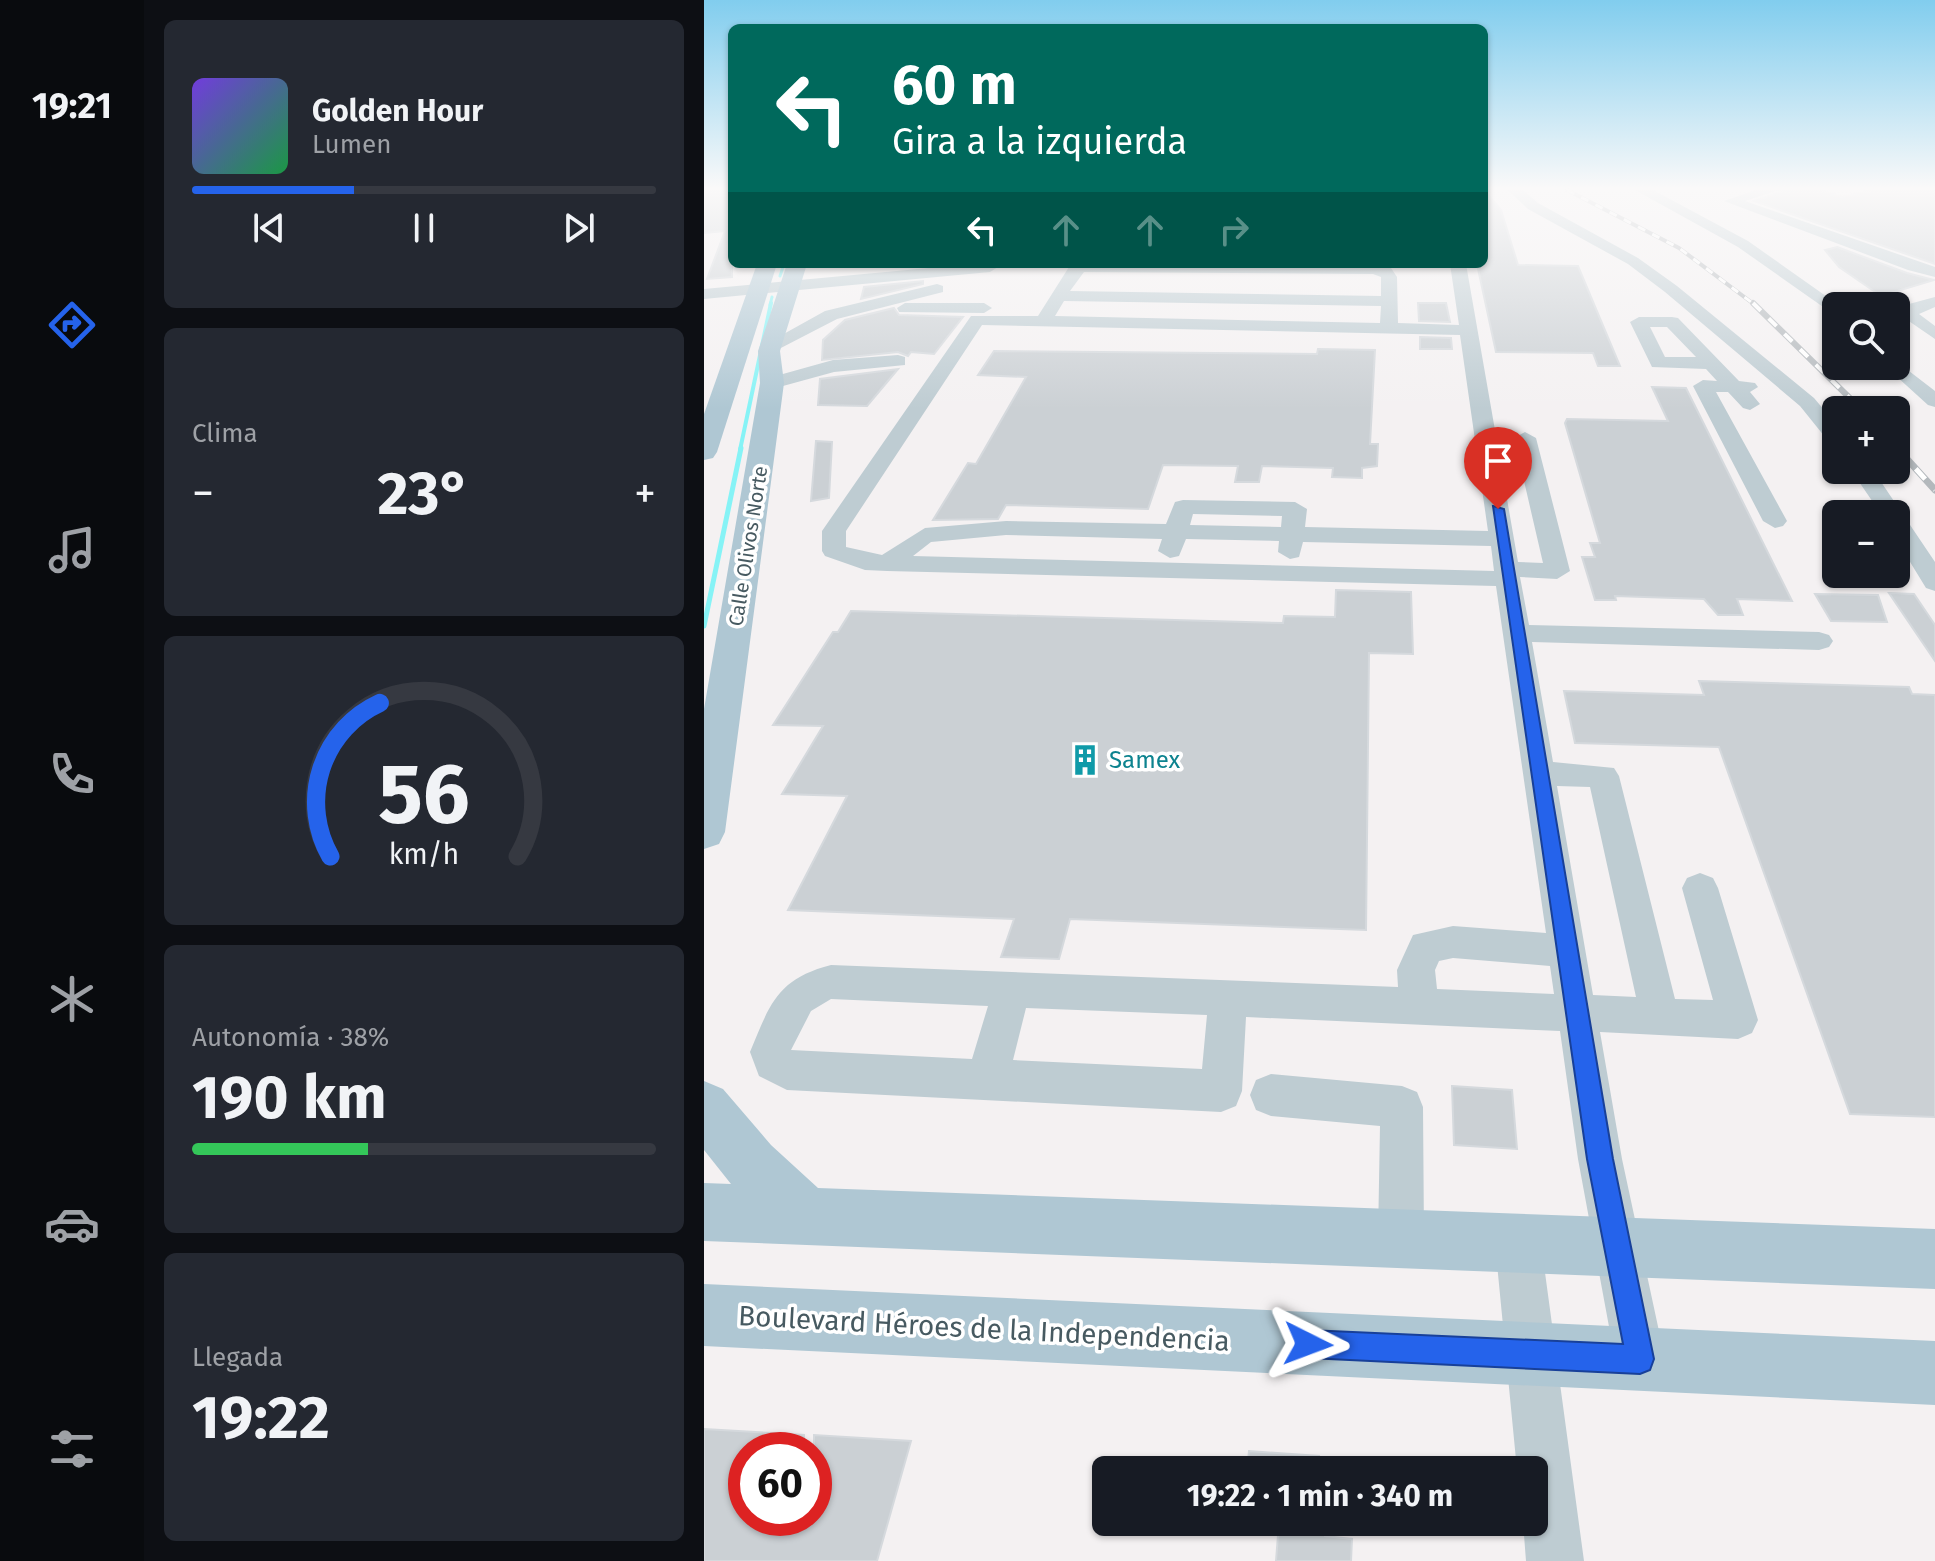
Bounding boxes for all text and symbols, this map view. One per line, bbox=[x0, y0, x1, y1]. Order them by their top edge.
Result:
text: 60 m bbox=[892, 52, 1017, 119]
icon: left bbox=[760, 56, 864, 160]
text: 19:21 bbox=[32, 84, 112, 128]
text: Golden Hour bbox=[312, 93, 483, 129]
text: Gira a la izquierda bbox=[892, 120, 1187, 164]
text: Lumen bbox=[312, 129, 391, 160]
icon: previous bbox=[247, 206, 291, 250]
icon: pause bbox=[402, 206, 446, 250]
icon: next bbox=[557, 206, 601, 250]
icon: left bbox=[960, 208, 1004, 252]
icon: ahead bbox=[1044, 208, 1088, 252]
icon: ahead bbox=[1128, 208, 1172, 252]
icon: right bbox=[1212, 208, 1256, 252]
map controls bbox=[1822, 292, 1910, 588]
button: search bbox=[1822, 292, 1910, 380]
icon: directions bbox=[44, 297, 100, 353]
button: + bbox=[1822, 396, 1910, 484]
text: Clima bbox=[192, 418, 258, 449]
pin bbox=[1464, 427, 1532, 509]
icon: arrive bbox=[1476, 439, 1520, 483]
text: 23° bbox=[377, 458, 471, 530]
street label: Calle Olivos Norte bbox=[723, 464, 773, 628]
text: − bbox=[192, 467, 214, 520]
text: + bbox=[634, 467, 656, 520]
button: − bbox=[1822, 500, 1910, 588]
icon: music bbox=[44, 522, 100, 578]
building icon: Samex bbox=[1068, 743, 1102, 777]
text: 56 bbox=[378, 744, 470, 844]
icon: phone bbox=[44, 746, 100, 802]
place label: Samex bbox=[1109, 746, 1181, 774]
text: km/h bbox=[389, 837, 459, 872]
icon: climate bbox=[44, 971, 100, 1027]
text: Autonomía · 38% bbox=[192, 1022, 389, 1053]
text: 190 km bbox=[192, 1062, 387, 1134]
icon: car bbox=[44, 1196, 100, 1252]
street label: Boulevard Héroes de la Independencia bbox=[737, 1299, 1231, 1358]
position arrow bbox=[1266, 1302, 1350, 1386]
text: Llegada bbox=[192, 1342, 283, 1373]
text: 19:22 bbox=[192, 1382, 330, 1454]
icon: filters bbox=[44, 1421, 100, 1477]
speed limit sign: 60 bbox=[728, 1432, 832, 1536]
text: 19:22 · 1 min · 340 m bbox=[1187, 1478, 1453, 1514]

